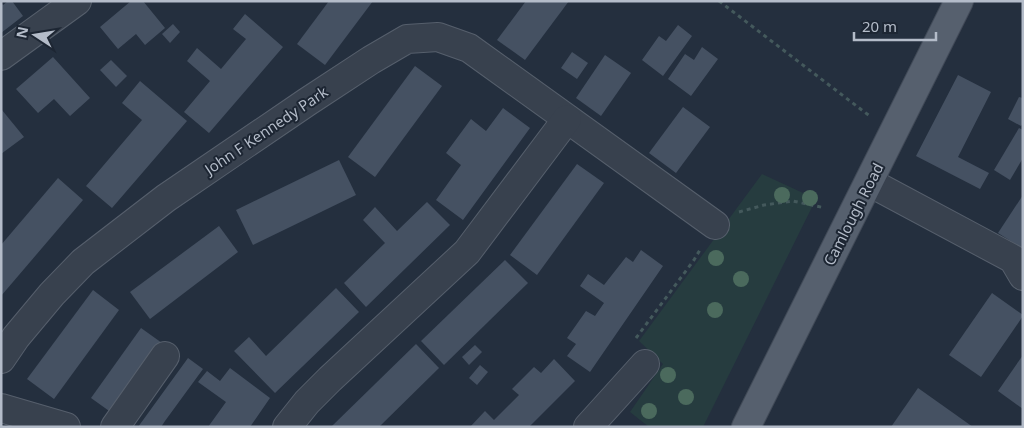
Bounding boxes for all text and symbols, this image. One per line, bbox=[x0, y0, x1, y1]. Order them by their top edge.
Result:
north arrow bbox=[10, 10, 60, 60]
scale bar bbox=[854, 10, 936, 42]
text: 20 m bbox=[862, 16, 897, 36]
text: N bbox=[11, 25, 32, 40]
street label: John F Kennedy Park bbox=[199, 81, 331, 180]
street label: Camlough Road bbox=[819, 159, 887, 269]

